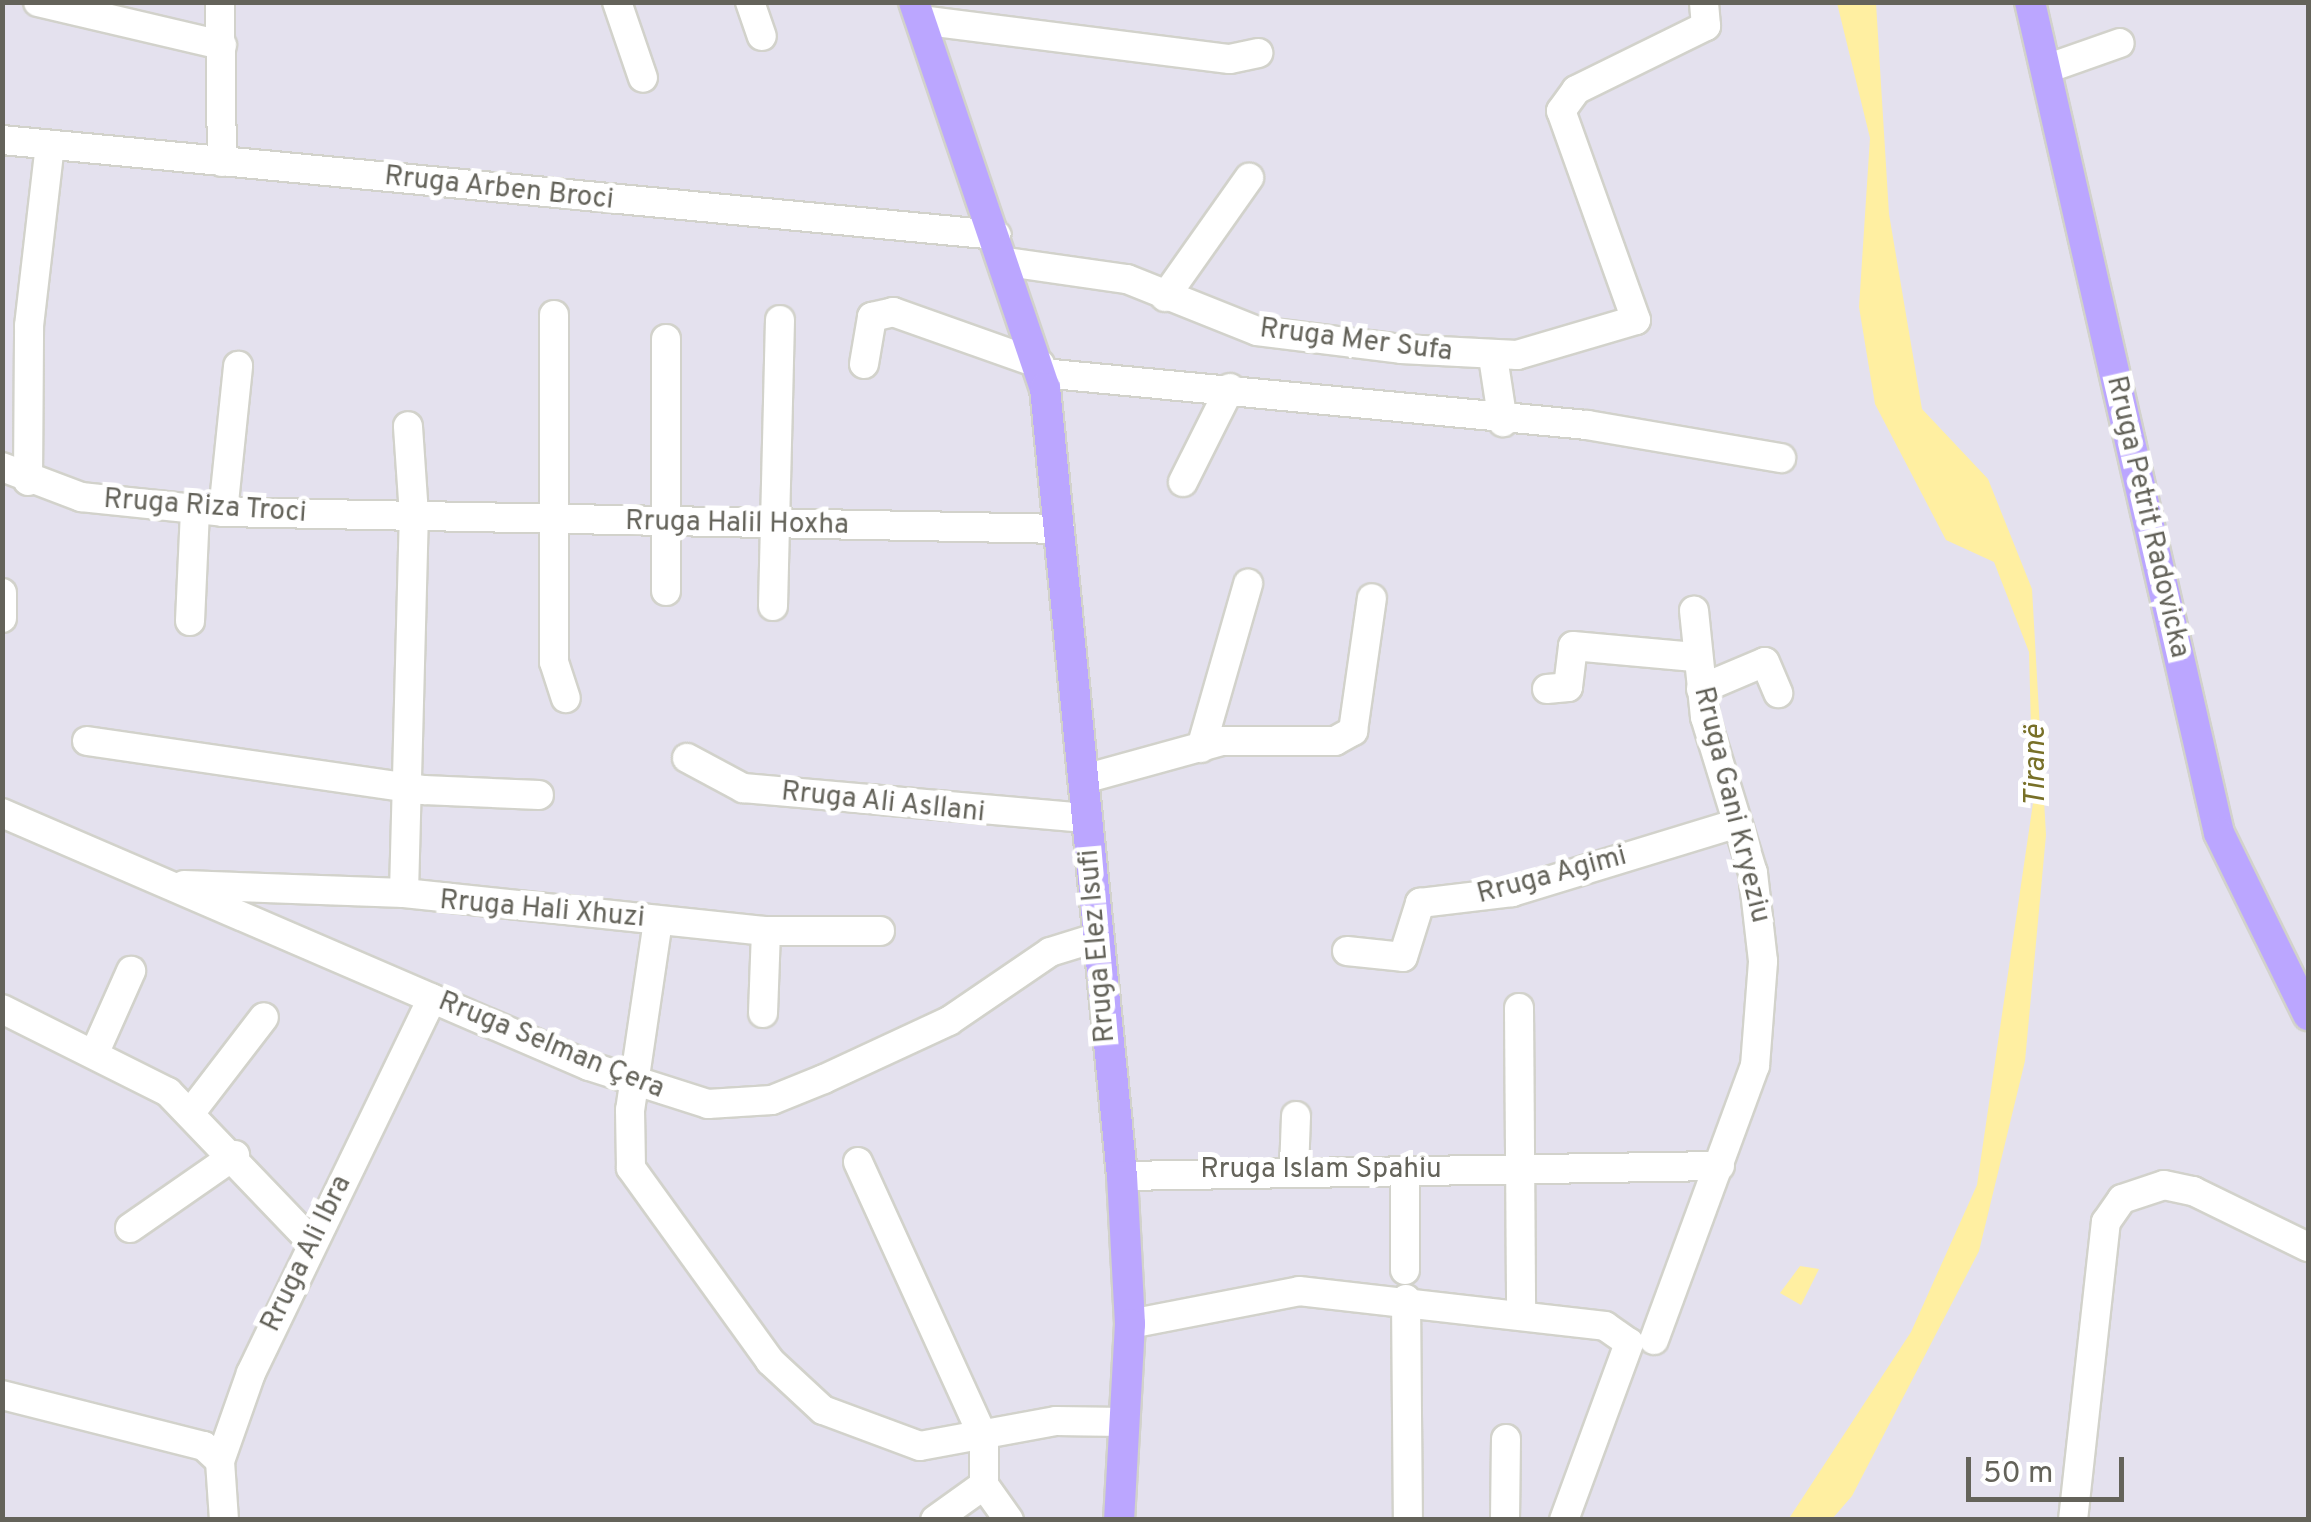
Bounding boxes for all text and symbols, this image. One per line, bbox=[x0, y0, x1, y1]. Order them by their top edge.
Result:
street label: Rruga Arben Broci bbox=[382, 160, 616, 218]
street label: Rruga Mer Sufa bbox=[1258, 313, 1454, 369]
street label: Rruga Petrit Radovicka bbox=[2098, 373, 2196, 661]
street label: Rruga Riza Troci bbox=[102, 483, 308, 531]
street label: Rruga Halil Hoxha bbox=[625, 505, 849, 543]
street label: Rruga Gani Kryeziu bbox=[1685, 684, 1777, 926]
water label: Tiranë bbox=[2019, 725, 2055, 807]
street label: Rruga Ali Asllani bbox=[778, 775, 988, 831]
street label: Rruga Agimi bbox=[1473, 840, 1631, 912]
street label: Rruga Elez Isufi bbox=[1073, 848, 1123, 1044]
street label: Rruga Hali Xhuzi bbox=[438, 884, 646, 936]
street label: Rruga Selman Çera bbox=[433, 985, 669, 1107]
street label: Rruga Islam Spahiu bbox=[1200, 1153, 1442, 1187]
street label: Rruga Ali Ibra bbox=[254, 1170, 360, 1338]
scale bar bbox=[1971, 1437, 2128, 1499]
text: 50 m bbox=[1983, 1456, 2053, 1493]

